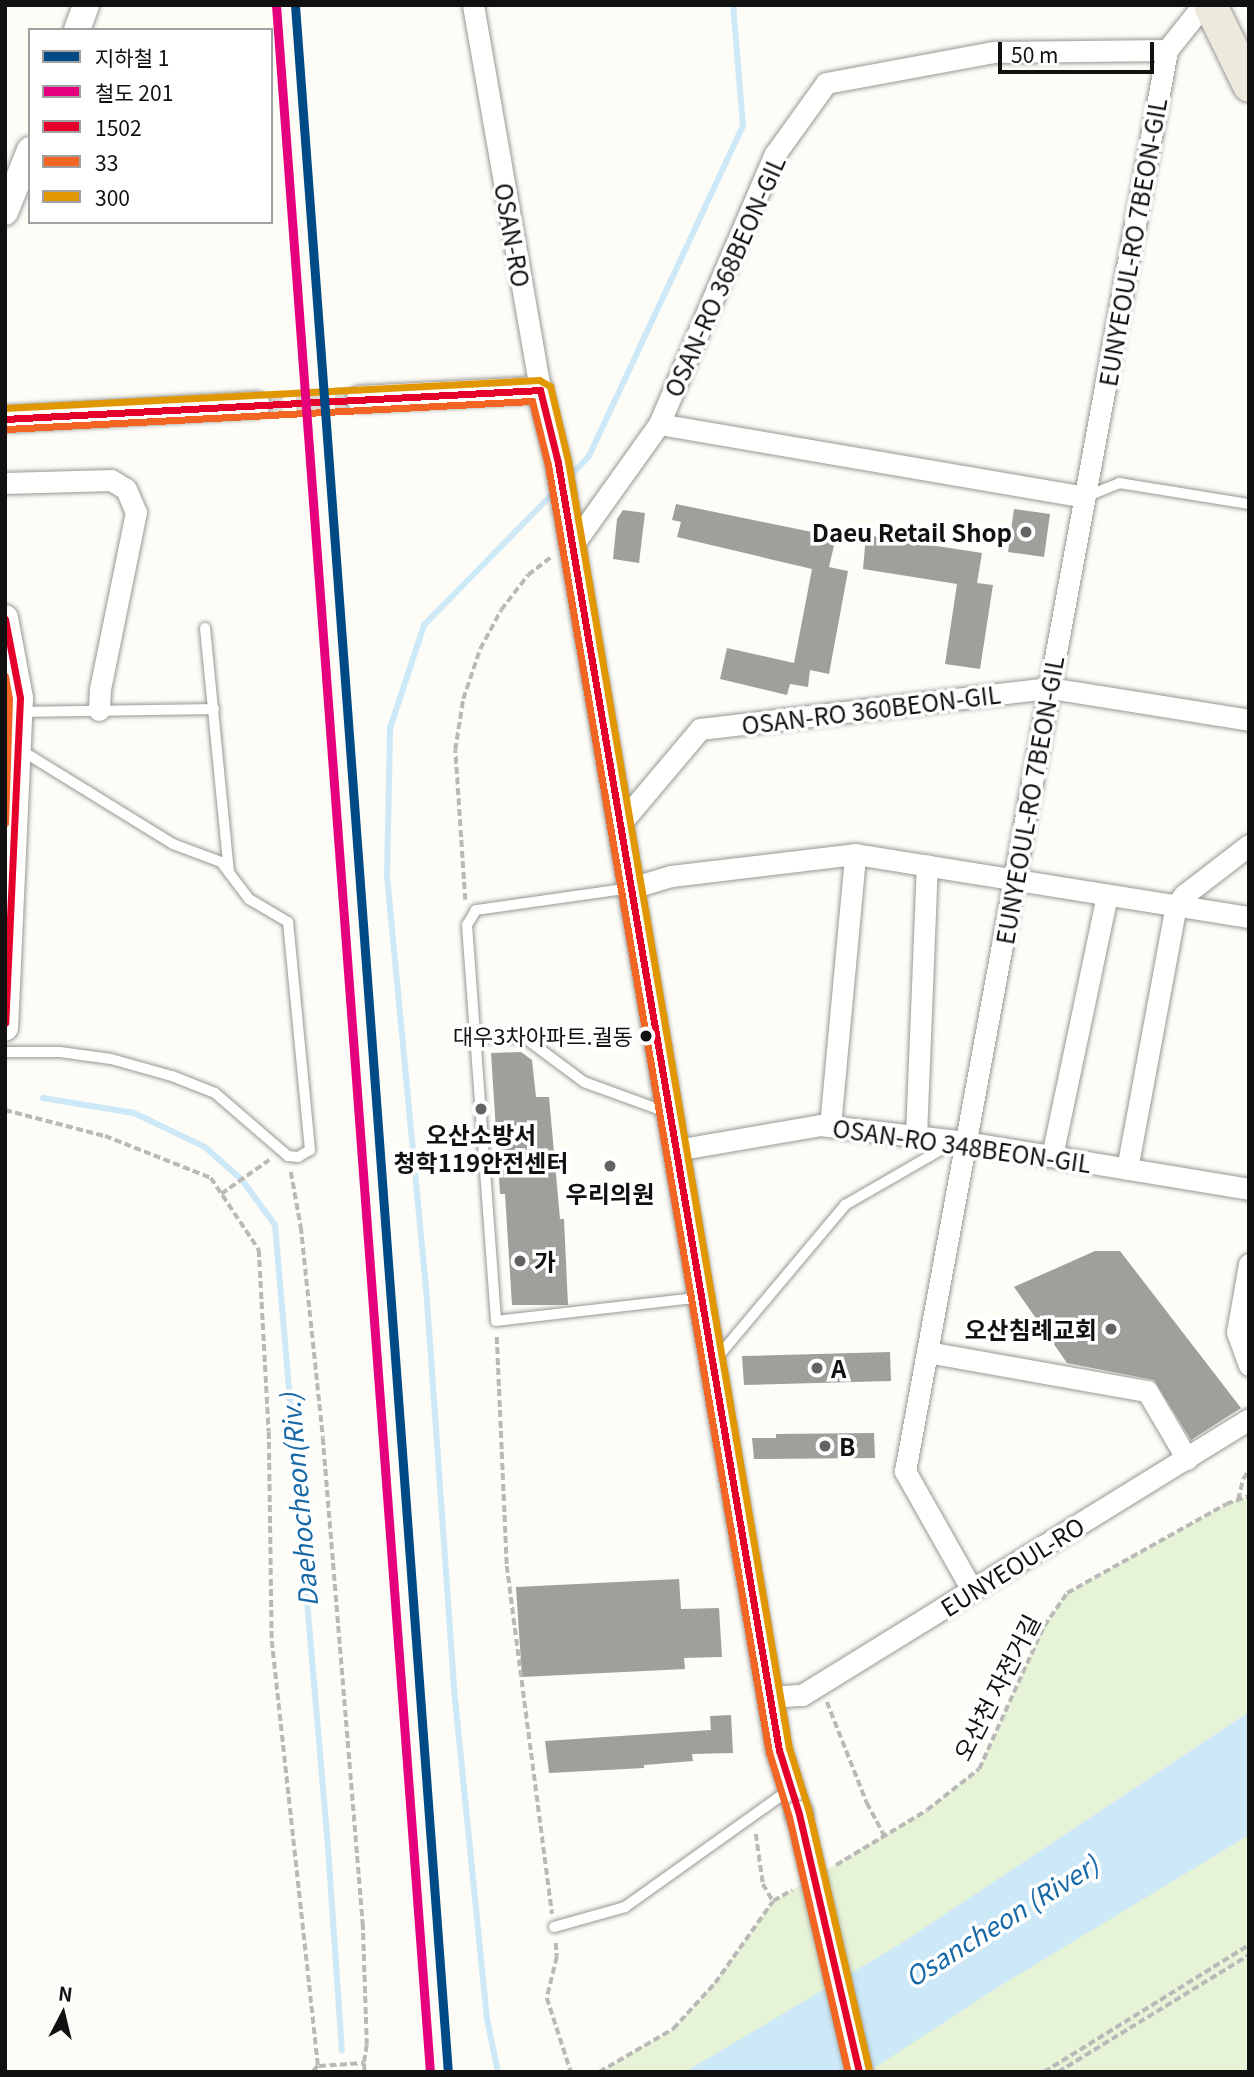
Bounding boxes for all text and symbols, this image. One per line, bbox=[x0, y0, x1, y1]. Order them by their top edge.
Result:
legend bbox=[28, 28, 273, 224]
scale bar bbox=[1002, 28, 1158, 72]
text: 50 m bbox=[1011, 39, 1058, 69]
text: 지하철 1 bbox=[95, 42, 169, 72]
text: 철도 201 bbox=[95, 77, 173, 107]
street label: EUNYEOUL-RO 7BEON-GIL bbox=[1092, 96, 1172, 388]
text: 1502 bbox=[95, 112, 142, 142]
text: 33 bbox=[95, 147, 118, 177]
street label: OSAN-RO 368BEON-GIL bbox=[658, 151, 790, 401]
street label: OSAN-RO bbox=[490, 181, 536, 289]
text: 300 bbox=[95, 182, 130, 212]
place label: Daeu Retail Shop bbox=[812, 518, 1012, 546]
marker: Daeu Retail Shop bbox=[1018, 524, 1034, 540]
street label: EUNYEOUL-RO 7BEON-GIL bbox=[989, 654, 1069, 946]
street label: OSAN-RO 360BEON-GIL bbox=[740, 679, 1002, 739]
place label: 대우3차아파트.궐동 bbox=[453, 1023, 633, 1049]
marker: 대우3차아파트.궐동 bbox=[639, 1029, 653, 1043]
marker: 오산소방서 청학119안전센터 bbox=[473, 1101, 489, 1117]
street label: OSAN-RO 348BEON-GIL bbox=[831, 1113, 1093, 1177]
place label: 오산소방서 청학119안전센터 bbox=[394, 1120, 568, 1176]
marker: 우리의원 bbox=[600, 1156, 620, 1176]
place label: 우리의원 bbox=[566, 1179, 654, 1207]
place label: 가 bbox=[534, 1247, 556, 1275]
marker: 가 bbox=[512, 1253, 528, 1269]
place label: 오산침례교회 bbox=[965, 1315, 1097, 1343]
marker: 오산침례교회 bbox=[1103, 1321, 1119, 1337]
place label: A bbox=[831, 1354, 846, 1382]
marker: A bbox=[809, 1360, 825, 1376]
water label: Daehocheon(Riv.) bbox=[273, 1392, 323, 1608]
place label: B bbox=[839, 1432, 855, 1460]
marker: B bbox=[817, 1438, 833, 1454]
street label: EUNYEOUL-RO bbox=[935, 1510, 1089, 1622]
street label: 오산천 자전거길 bbox=[947, 1609, 1045, 1765]
water label: Osancheon (River) bbox=[899, 1848, 1103, 1992]
text: N bbox=[57, 1978, 74, 2007]
north arrow bbox=[28, 1979, 98, 2049]

